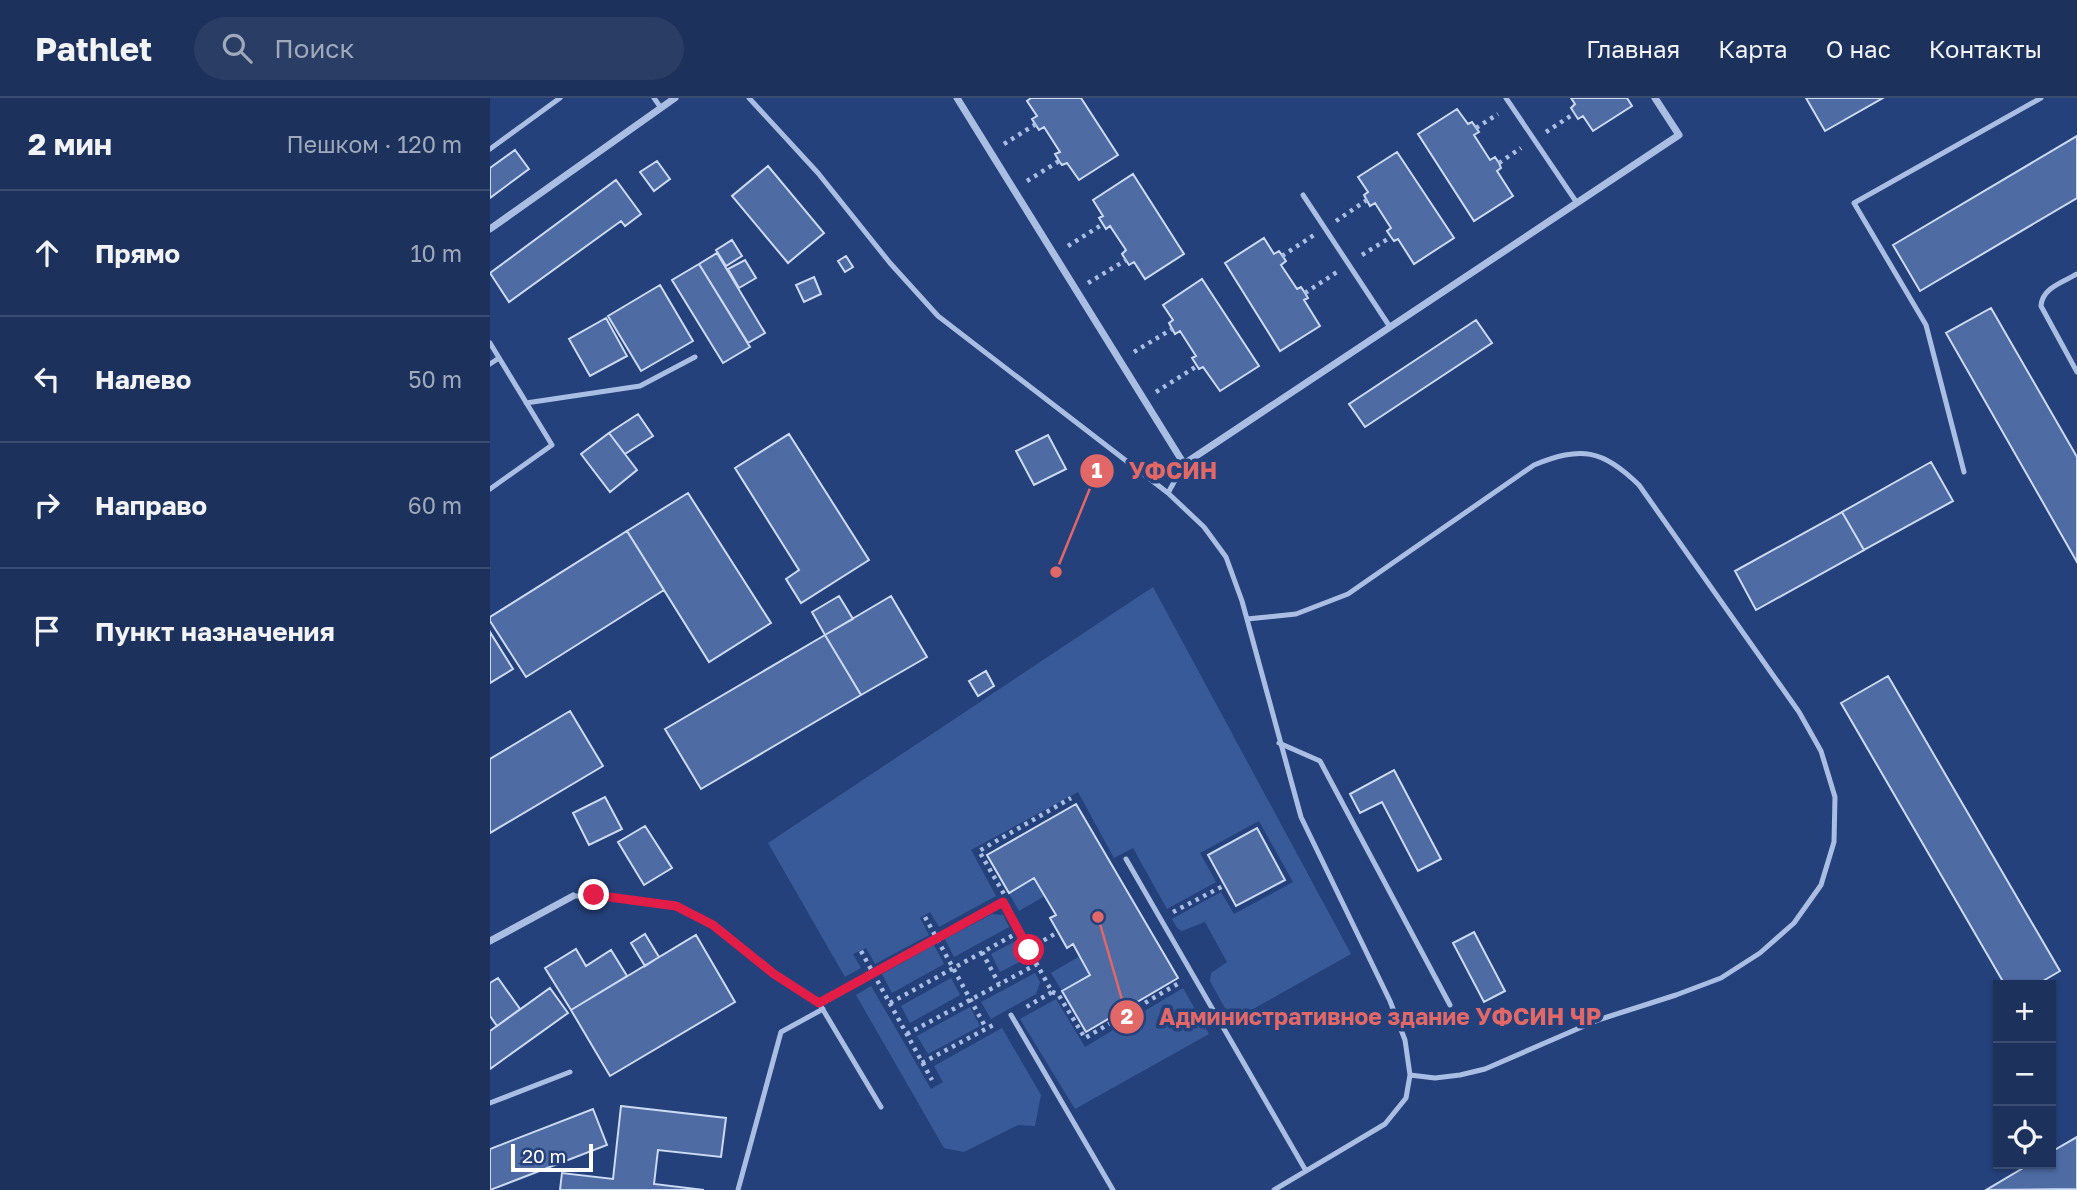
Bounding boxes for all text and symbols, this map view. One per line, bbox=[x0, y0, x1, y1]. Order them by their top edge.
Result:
search box bbox=[194, 17, 684, 80]
text: Pathlet bbox=[35, 29, 152, 68]
icon: search bbox=[218, 29, 256, 67]
text: Поиск bbox=[274, 33, 354, 64]
text: Главная bbox=[1586, 34, 1680, 63]
text: Карта bbox=[1718, 34, 1788, 63]
text: О нас bbox=[1826, 34, 1891, 63]
text: Контакты bbox=[1929, 34, 2042, 63]
text: 2 мин bbox=[28, 126, 112, 162]
text: Пешком · 120 m bbox=[286, 130, 462, 158]
icon: ahead bbox=[28, 234, 66, 272]
text: Прямо bbox=[95, 238, 180, 269]
text: 10 m bbox=[410, 239, 462, 267]
icon: left bbox=[28, 360, 66, 398]
text: Налево bbox=[95, 364, 191, 395]
text: 50 m bbox=[408, 365, 462, 393]
callout: УФСИН bbox=[1080, 449, 1231, 493]
text: УФСИН bbox=[1129, 456, 1217, 484]
text: 1 bbox=[1092, 457, 1103, 483]
icon: right bbox=[28, 486, 66, 524]
text: Направо bbox=[95, 490, 207, 521]
text: 60 m bbox=[408, 491, 462, 519]
icon: arrive bbox=[28, 612, 66, 650]
text: Пункт назначения bbox=[95, 616, 335, 647]
route end bbox=[578, 879, 609, 910]
route start bbox=[1013, 934, 1044, 965]
map controls bbox=[1993, 980, 2056, 1169]
button: + bbox=[1993, 980, 2056, 1043]
callout: Административное здание УФСИН ЧР bbox=[1110, 995, 1615, 1039]
text: Административное здание УФСИН ЧР bbox=[1159, 1002, 1601, 1030]
text: 2 bbox=[1121, 1003, 1134, 1029]
button: − bbox=[1993, 1043, 2056, 1106]
button: locate bbox=[1993, 1106, 2056, 1169]
scale bar bbox=[511, 1141, 593, 1173]
text: 20 m bbox=[522, 1144, 566, 1167]

